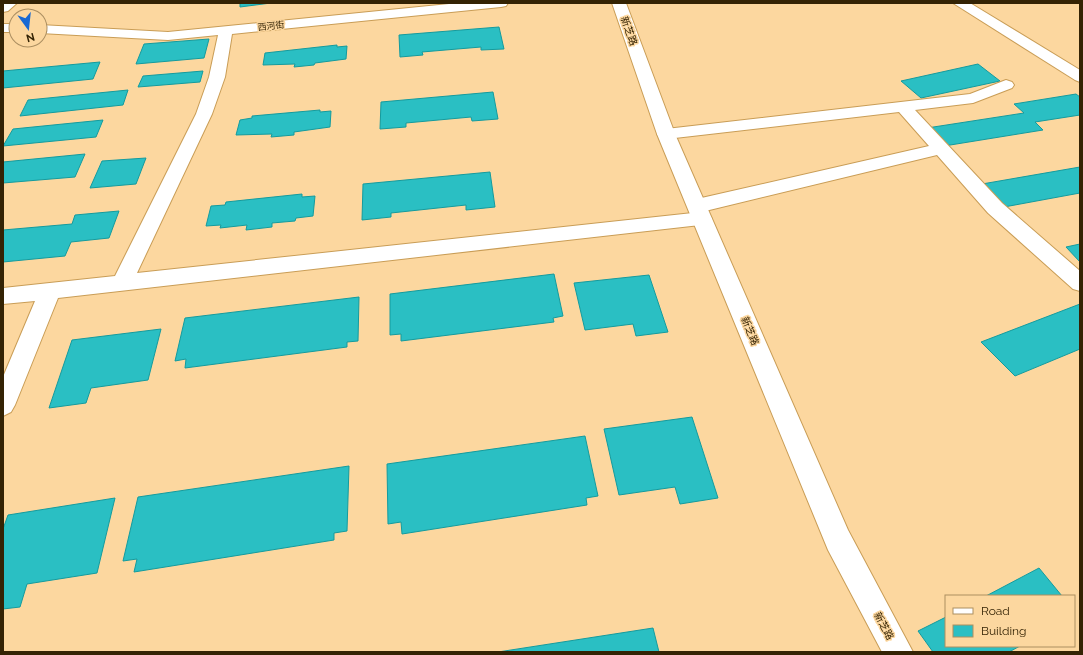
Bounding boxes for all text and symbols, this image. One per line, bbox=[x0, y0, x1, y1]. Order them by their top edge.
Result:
north arrow bbox=[8, 8, 48, 48]
street label: 新芝路 bbox=[619, 15, 639, 47]
street label: 西河街 bbox=[257, 20, 285, 32]
text: N bbox=[25, 30, 36, 45]
street label: 新芝路 bbox=[739, 315, 761, 347]
legend bbox=[945, 595, 1075, 647]
text: Road bbox=[981, 604, 1010, 618]
street label: 新芝路 bbox=[872, 610, 896, 642]
text: Building bbox=[981, 624, 1027, 638]

